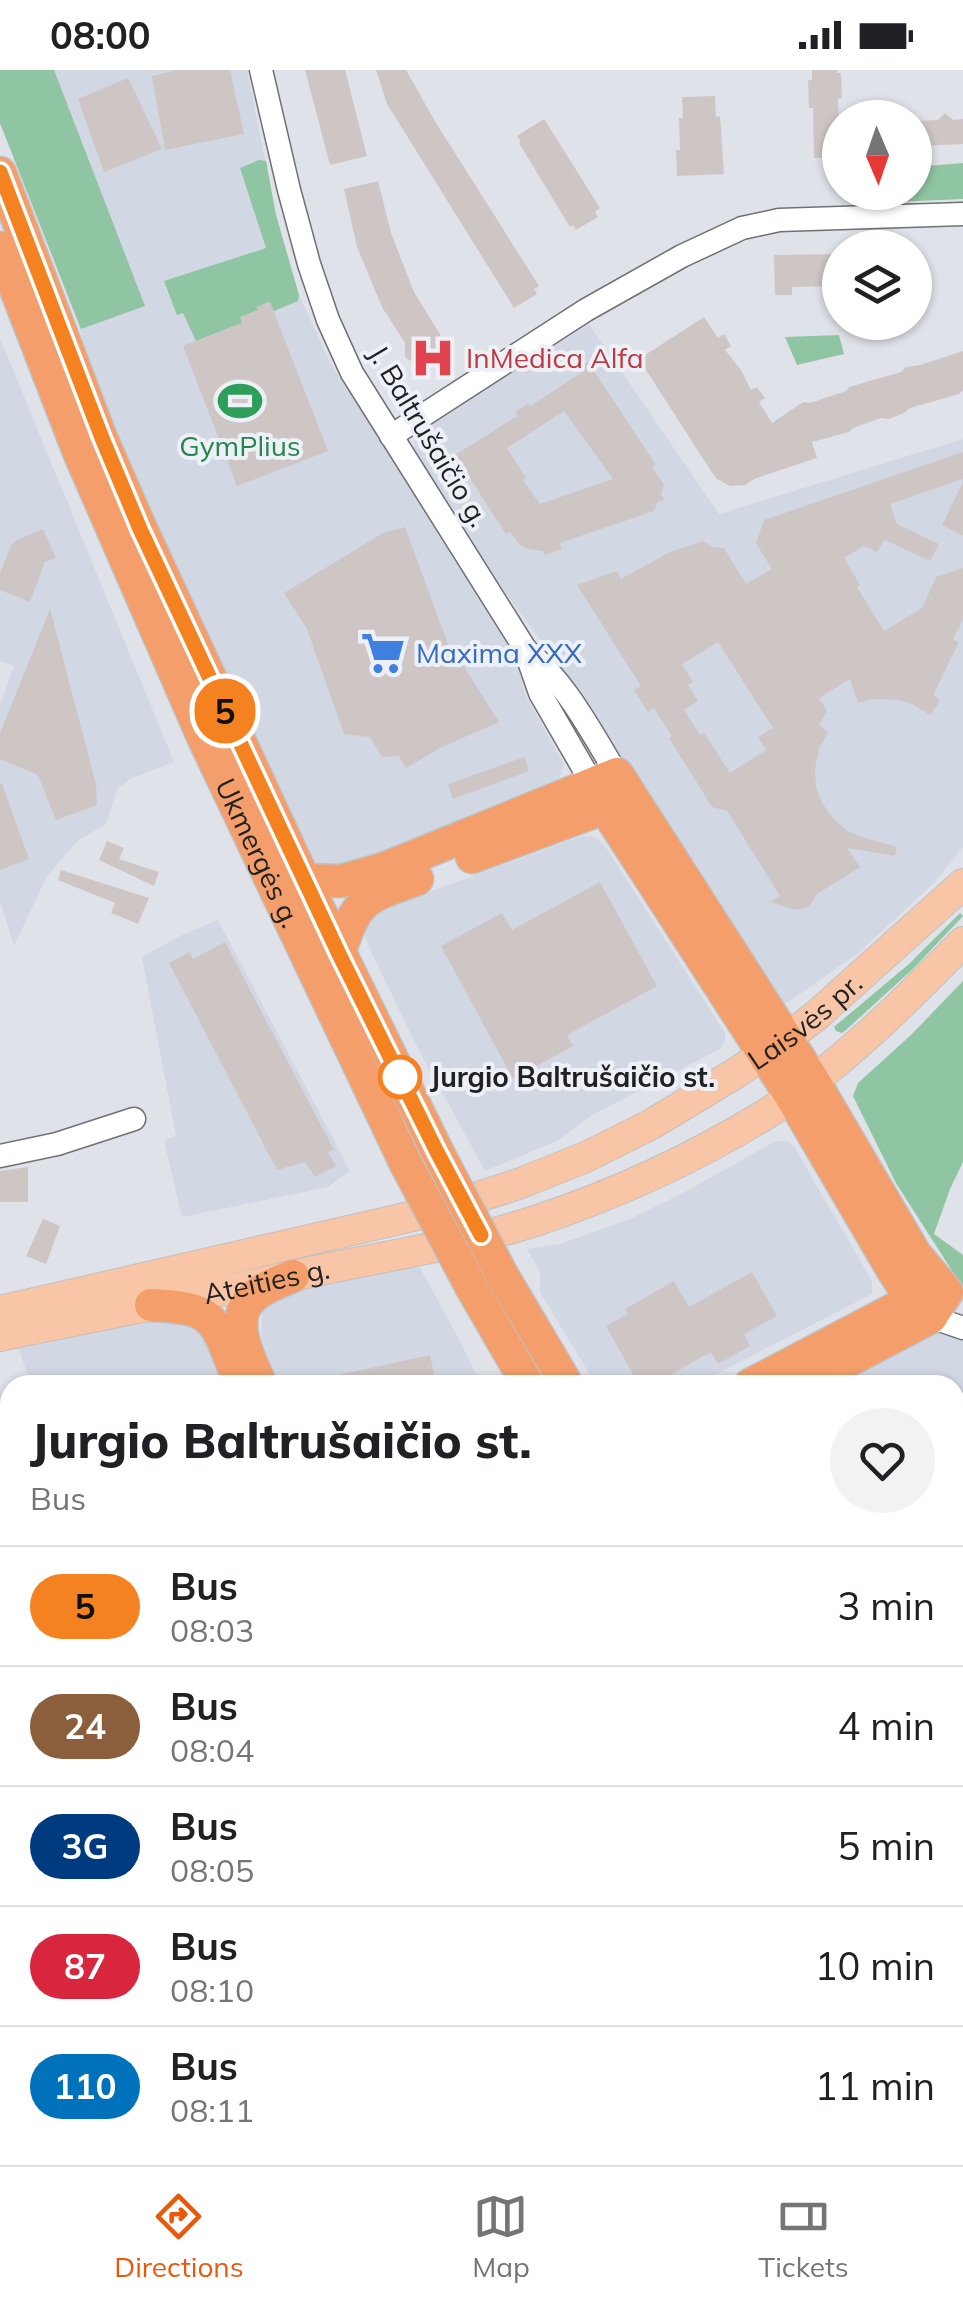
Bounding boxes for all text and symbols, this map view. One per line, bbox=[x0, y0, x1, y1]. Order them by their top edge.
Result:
text: 08:00 bbox=[50, 11, 151, 59]
north arrow bbox=[822, 100, 932, 210]
map controls bbox=[822, 100, 932, 340]
button: layers bbox=[822, 230, 932, 340]
hospital icon: InMedica Alfa bbox=[409, 334, 457, 382]
street label: J. Baltrušaičio g. bbox=[361, 339, 497, 533]
place label: InMedica Alfa bbox=[466, 340, 644, 375]
sports icon: GymPlius bbox=[216, 377, 264, 425]
place label: GymPlius bbox=[179, 428, 301, 463]
supermarket icon: Maxima XXX bbox=[359, 629, 407, 677]
place label: Maxima XXX bbox=[416, 635, 582, 670]
line badge: 5 bbox=[192, 678, 258, 744]
text: 5 bbox=[214, 689, 236, 733]
street label: Ukmergės g. bbox=[208, 772, 309, 933]
street label: Laisvės pr. bbox=[741, 965, 869, 1077]
marker: Jurgio Baltrušaičio st. bbox=[379, 1056, 421, 1098]
place label: Jurgio Baltrušaičio st. bbox=[430, 1059, 715, 1094]
street label: Ateities g. bbox=[200, 1250, 332, 1311]
button: heart bbox=[830, 1408, 935, 1513]
text: Jurgio Baltrušaičio st. bbox=[30, 1410, 532, 1470]
text: Bus bbox=[30, 1478, 86, 1518]
text: Bus bbox=[170, 1562, 238, 1610]
text: 3 min bbox=[838, 1582, 935, 1630]
text: 5 bbox=[74, 1584, 96, 1628]
text: 08:03 bbox=[170, 1610, 254, 1650]
text: Bus bbox=[170, 1682, 238, 1730]
text: 4 min bbox=[838, 1702, 935, 1750]
text: 24 bbox=[64, 1704, 106, 1748]
text: 08:04 bbox=[170, 1730, 254, 1770]
text: Bus bbox=[170, 1802, 238, 1850]
text: 5 min bbox=[838, 1822, 935, 1870]
text: 3G bbox=[62, 1824, 108, 1868]
text: 08:05 bbox=[170, 1850, 254, 1890]
text: Bus bbox=[170, 1922, 238, 1970]
text: 10 min bbox=[815, 1942, 935, 1990]
text: 87 bbox=[64, 1944, 106, 1988]
text: 08:10 bbox=[170, 1970, 254, 2010]
text: Bus bbox=[170, 2042, 238, 2090]
text: 11 min bbox=[815, 2062, 935, 2110]
text: 110 bbox=[53, 2064, 117, 2108]
text: 08:11 bbox=[170, 2090, 254, 2130]
tab: Directions bbox=[114, 2189, 244, 2284]
tab: Map bbox=[472, 2189, 530, 2284]
tab: Tickets bbox=[758, 2189, 849, 2284]

